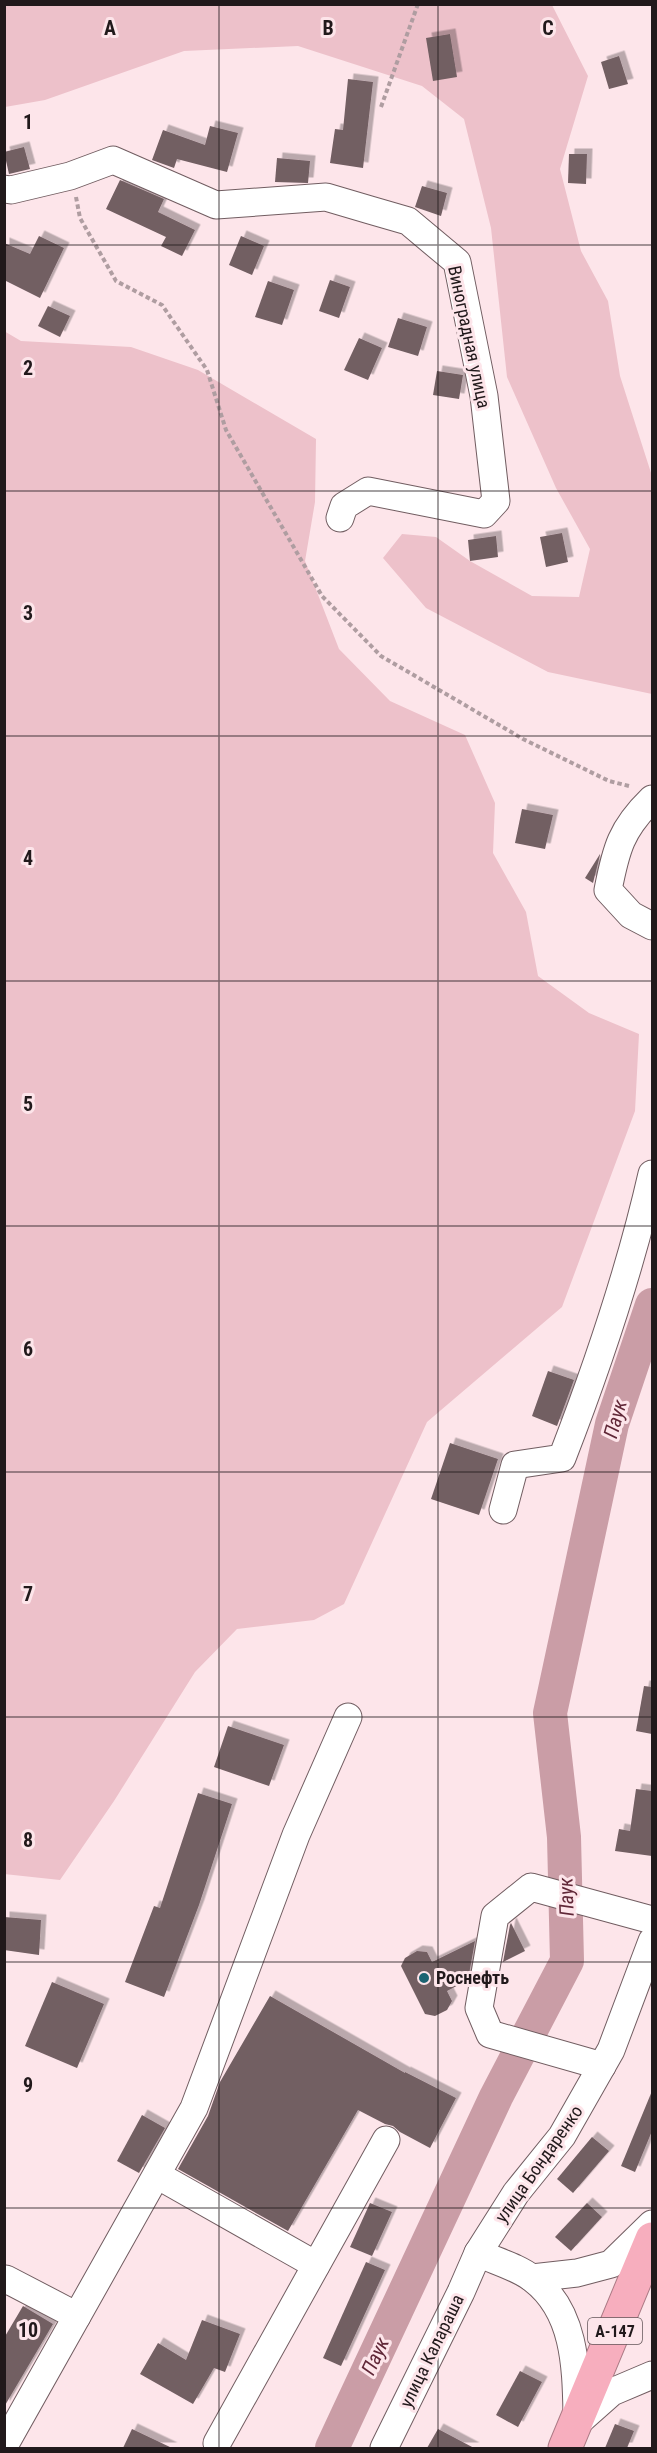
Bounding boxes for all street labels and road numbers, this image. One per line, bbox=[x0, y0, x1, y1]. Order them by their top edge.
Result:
street label: Виноградная улица bbox=[444, 264, 495, 410]
street label: улица Бондаренко bbox=[490, 2101, 587, 2226]
street label: улица Калараша bbox=[395, 2291, 468, 2411]
road number: А-147 bbox=[588, 2318, 642, 2344]

